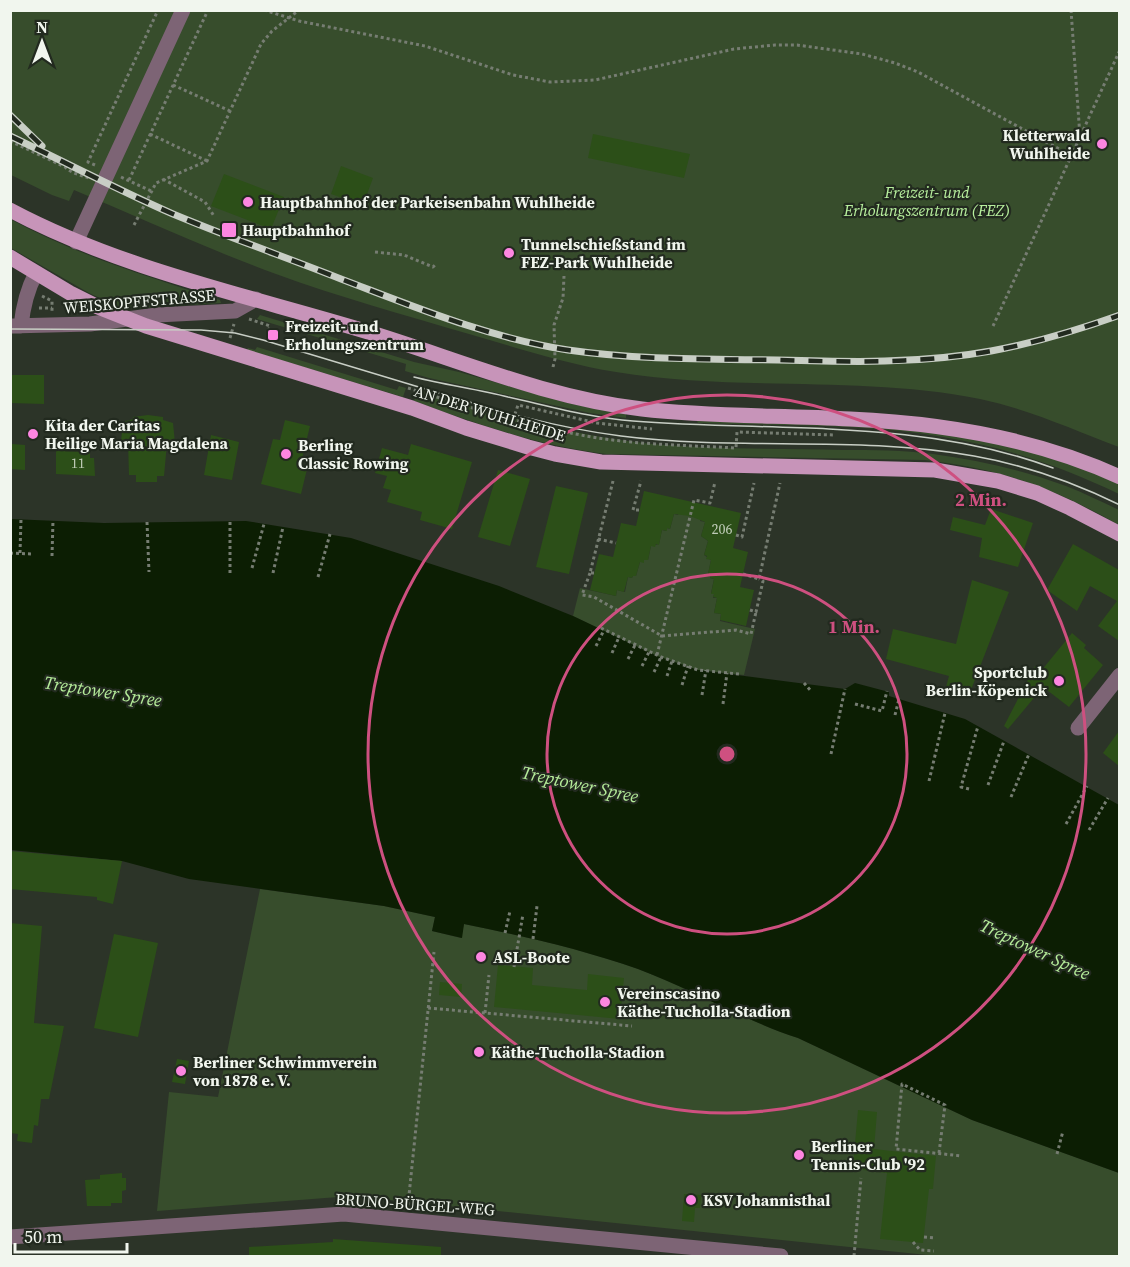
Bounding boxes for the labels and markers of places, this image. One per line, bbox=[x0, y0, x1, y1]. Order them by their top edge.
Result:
place label: Kletterwald Wuhlheide bbox=[1003, 124, 1090, 164]
marker: Kletterwald Wuhlheide bbox=[1095, 137, 1109, 151]
place label: Hauptbahnhof der Parkeisenbahn Wuhlheide bbox=[260, 191, 595, 213]
marker: Hauptbahnhof der Parkeisenbahn Wuhlheide bbox=[241, 195, 255, 209]
place label: Hauptbahnhof bbox=[242, 219, 352, 241]
marker: Hauptbahnhof bbox=[220, 221, 238, 239]
place label: Tunnelschießstand im FEZ-Park Wuhlheide bbox=[521, 233, 686, 273]
marker: Tunnelschießstand im FEZ-Park Wuhlheide bbox=[502, 246, 516, 260]
place label: Freizeit- und Erholungszentrum bbox=[285, 315, 425, 355]
marker: Freizeit- und Erholungszentrum bbox=[266, 328, 280, 342]
place label: Kita der Caritas Heilige Maria Magdalena bbox=[45, 414, 228, 454]
marker: Kita der Caritas Heilige Maria Magdalena bbox=[26, 427, 40, 441]
place label: Berling Classic Rowing bbox=[298, 434, 409, 474]
marker: Berling Classic Rowing bbox=[279, 447, 293, 461]
place label: Sportclub Berlin-Köpenick bbox=[925, 661, 1047, 701]
marker: Sportclub Berlin-Köpenick bbox=[1052, 674, 1066, 688]
centre of rings bbox=[717, 744, 737, 764]
place label: ASL-Boote bbox=[493, 946, 570, 968]
marker: ASL-Boote bbox=[474, 950, 488, 964]
place label: Vereinscasino Käthe-Tucholla-Stadion bbox=[617, 982, 791, 1022]
marker: Vereinscasino Käthe-Tucholla-Stadion bbox=[598, 995, 612, 1009]
place label: Käthe-Tucholla-Stadion bbox=[491, 1041, 665, 1063]
marker: Käthe-Tucholla-Stadion bbox=[472, 1045, 486, 1059]
place label: Berliner Schwimmverein von 1878 e. V. bbox=[192, 1051, 377, 1091]
marker: Berliner Schwimmverein von 1878 e. V. bbox=[174, 1064, 188, 1078]
place label: Berliner Tennis-Club '92 bbox=[811, 1135, 925, 1175]
marker: Berliner Tennis-Club '92 bbox=[792, 1148, 806, 1162]
place label: KSV Johannisthal bbox=[703, 1189, 830, 1211]
marker: KSV Johannisthal bbox=[684, 1193, 698, 1207]

